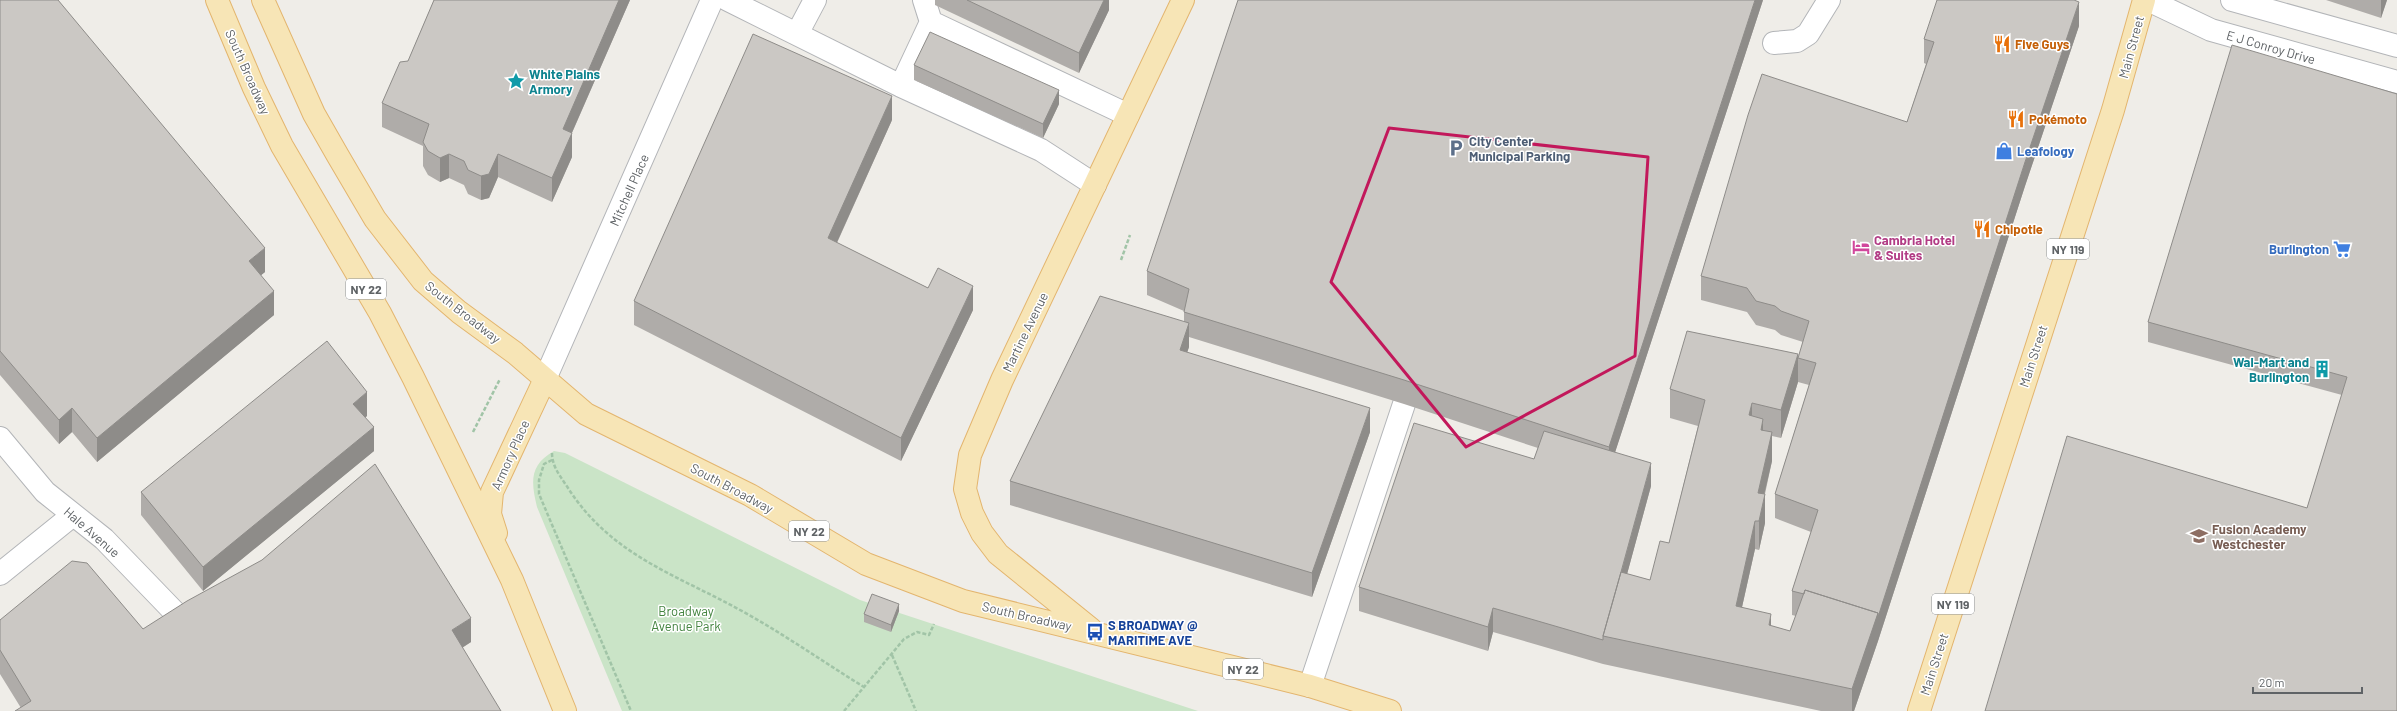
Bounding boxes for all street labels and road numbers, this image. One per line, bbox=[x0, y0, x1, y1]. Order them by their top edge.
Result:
street label: Main Street bbox=[2115, 14, 2147, 80]
street label: South Broadway bbox=[222, 27, 274, 117]
street label: E J Conroy Drive bbox=[2225, 27, 2317, 67]
street label: Mitchell Place bbox=[606, 151, 652, 229]
road number: NY 119 bbox=[2047, 239, 2089, 259]
street label: South Broadway bbox=[422, 278, 504, 346]
road number: NY 22 bbox=[346, 279, 386, 299]
street label: Martine Avenue bbox=[999, 289, 1051, 374]
street label: Main Street bbox=[2015, 323, 2051, 389]
street label: Armory Place bbox=[487, 417, 533, 493]
street label: South Broadway bbox=[688, 459, 776, 517]
street label: Hale Avenue bbox=[61, 503, 123, 561]
road number: NY 22 bbox=[789, 521, 829, 541]
road number: NY 119 bbox=[1932, 594, 1974, 614]
street label: South Broadway bbox=[981, 598, 1073, 634]
street label: Main Street bbox=[1916, 631, 1952, 697]
road number: NY 22 bbox=[1223, 659, 1263, 679]

